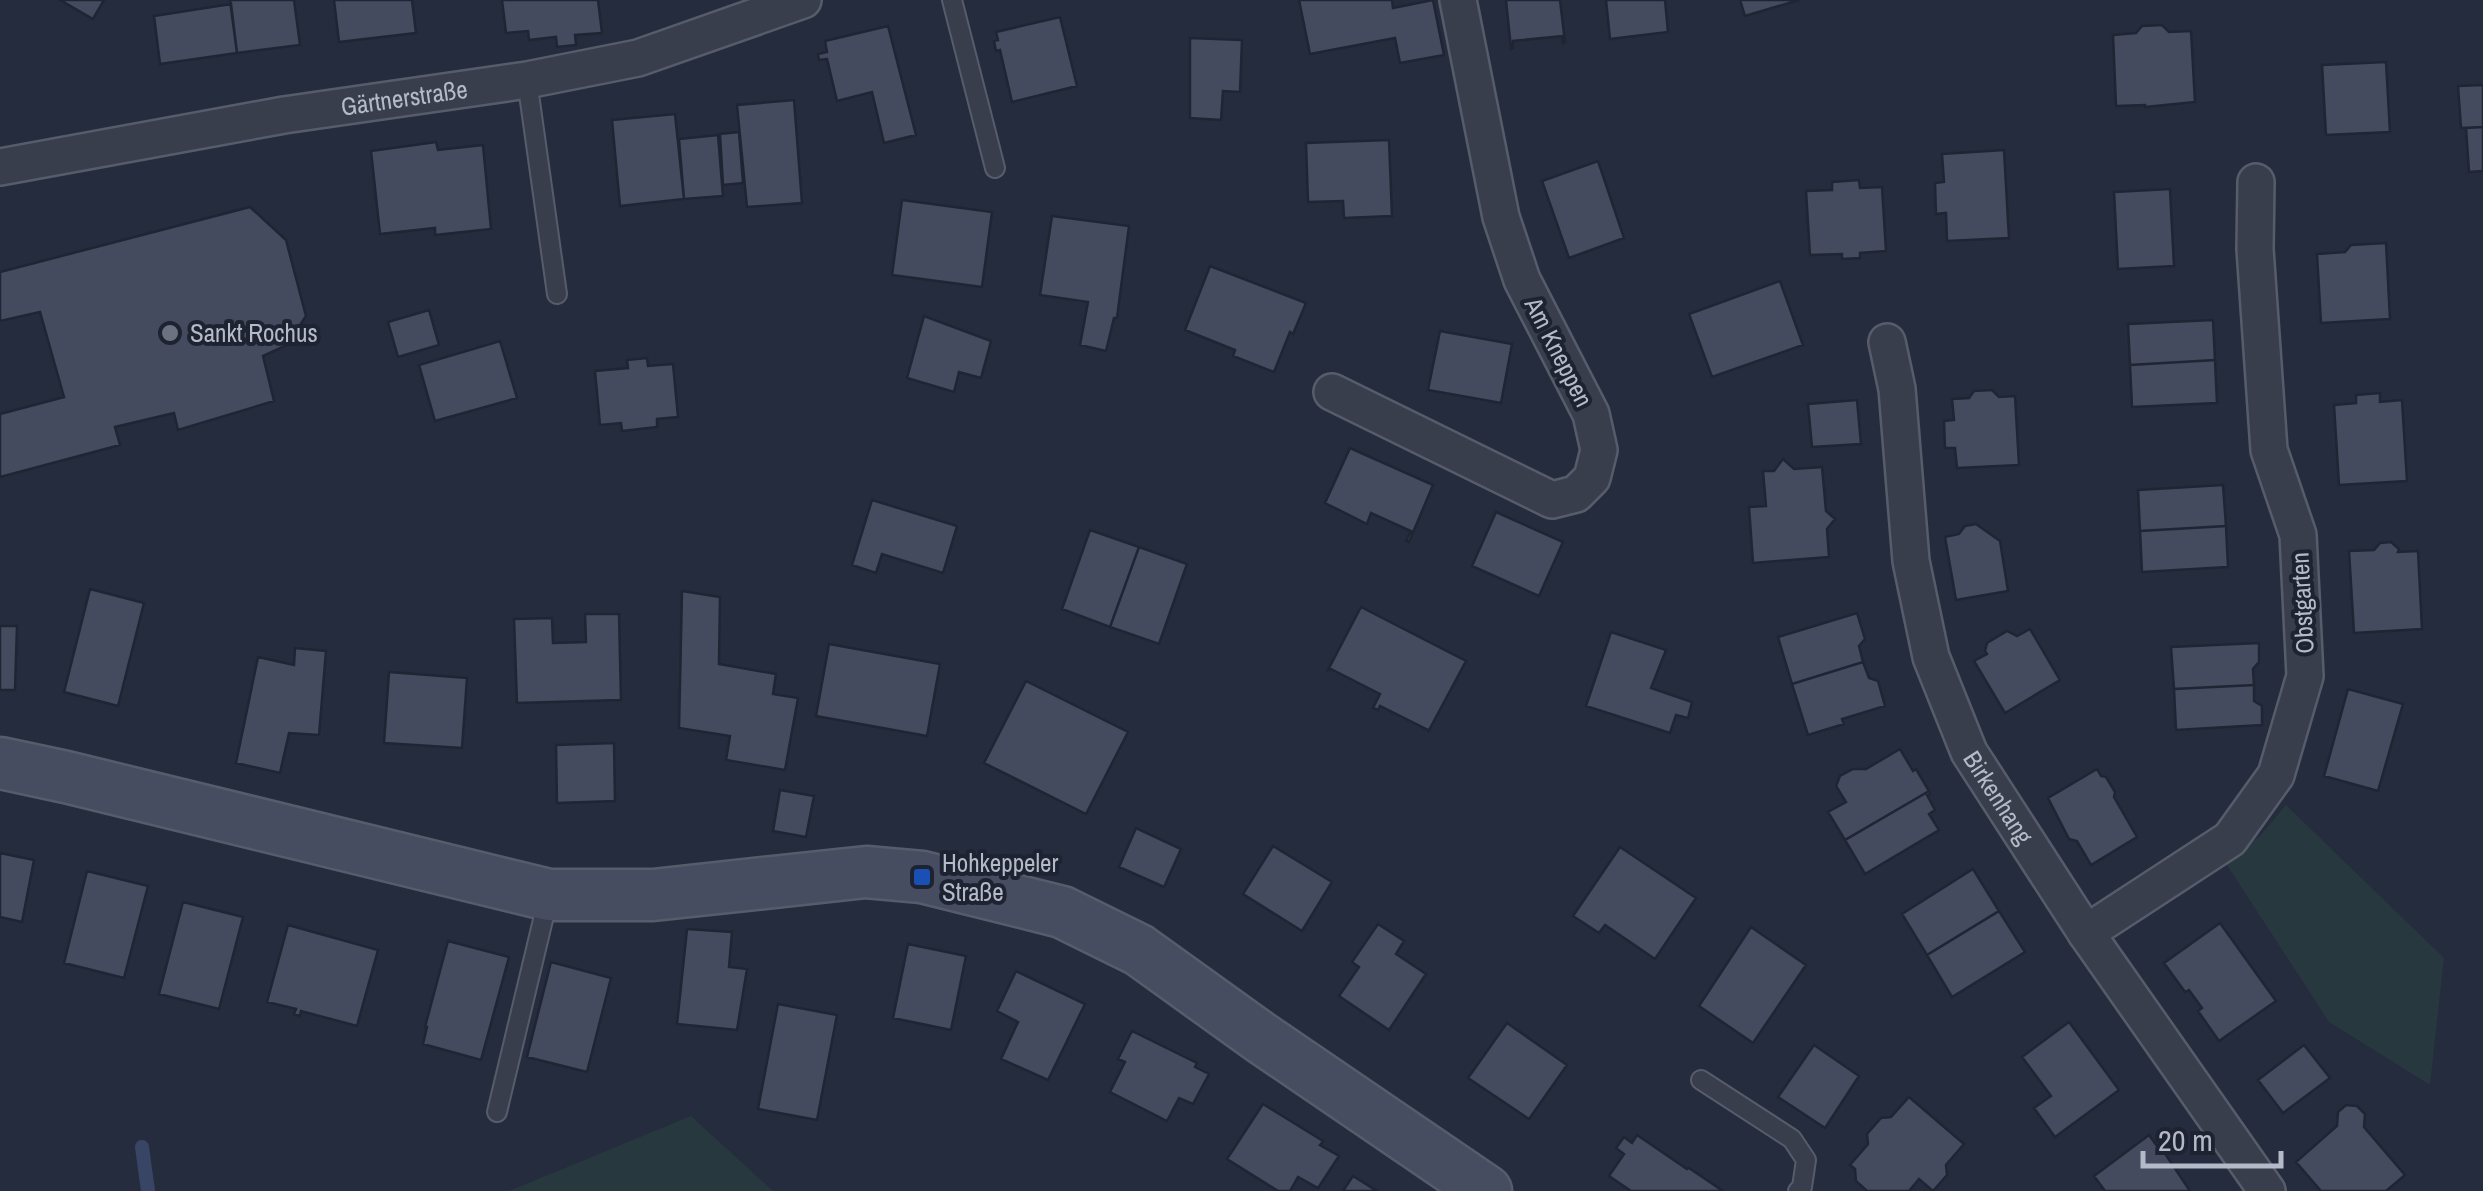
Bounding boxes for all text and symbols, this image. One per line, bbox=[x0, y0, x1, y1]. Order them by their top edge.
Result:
street label: Gärtnerstraße bbox=[338, 72, 470, 124]
street label: Am Kneppen bbox=[1516, 291, 1601, 413]
place label: Sankt Rochus bbox=[190, 316, 318, 350]
marker: Sankt Rochus bbox=[159, 322, 181, 344]
street label: Obstgarten bbox=[2282, 551, 2322, 655]
street label: Birkenhang bbox=[1956, 744, 2041, 851]
place label: Hohkeppeler Straße bbox=[942, 846, 1058, 909]
marker: Hohkeppeler Straße bbox=[911, 866, 933, 888]
scale bar bbox=[2143, 1106, 2280, 1168]
text: 20 m bbox=[2158, 1120, 2213, 1160]

